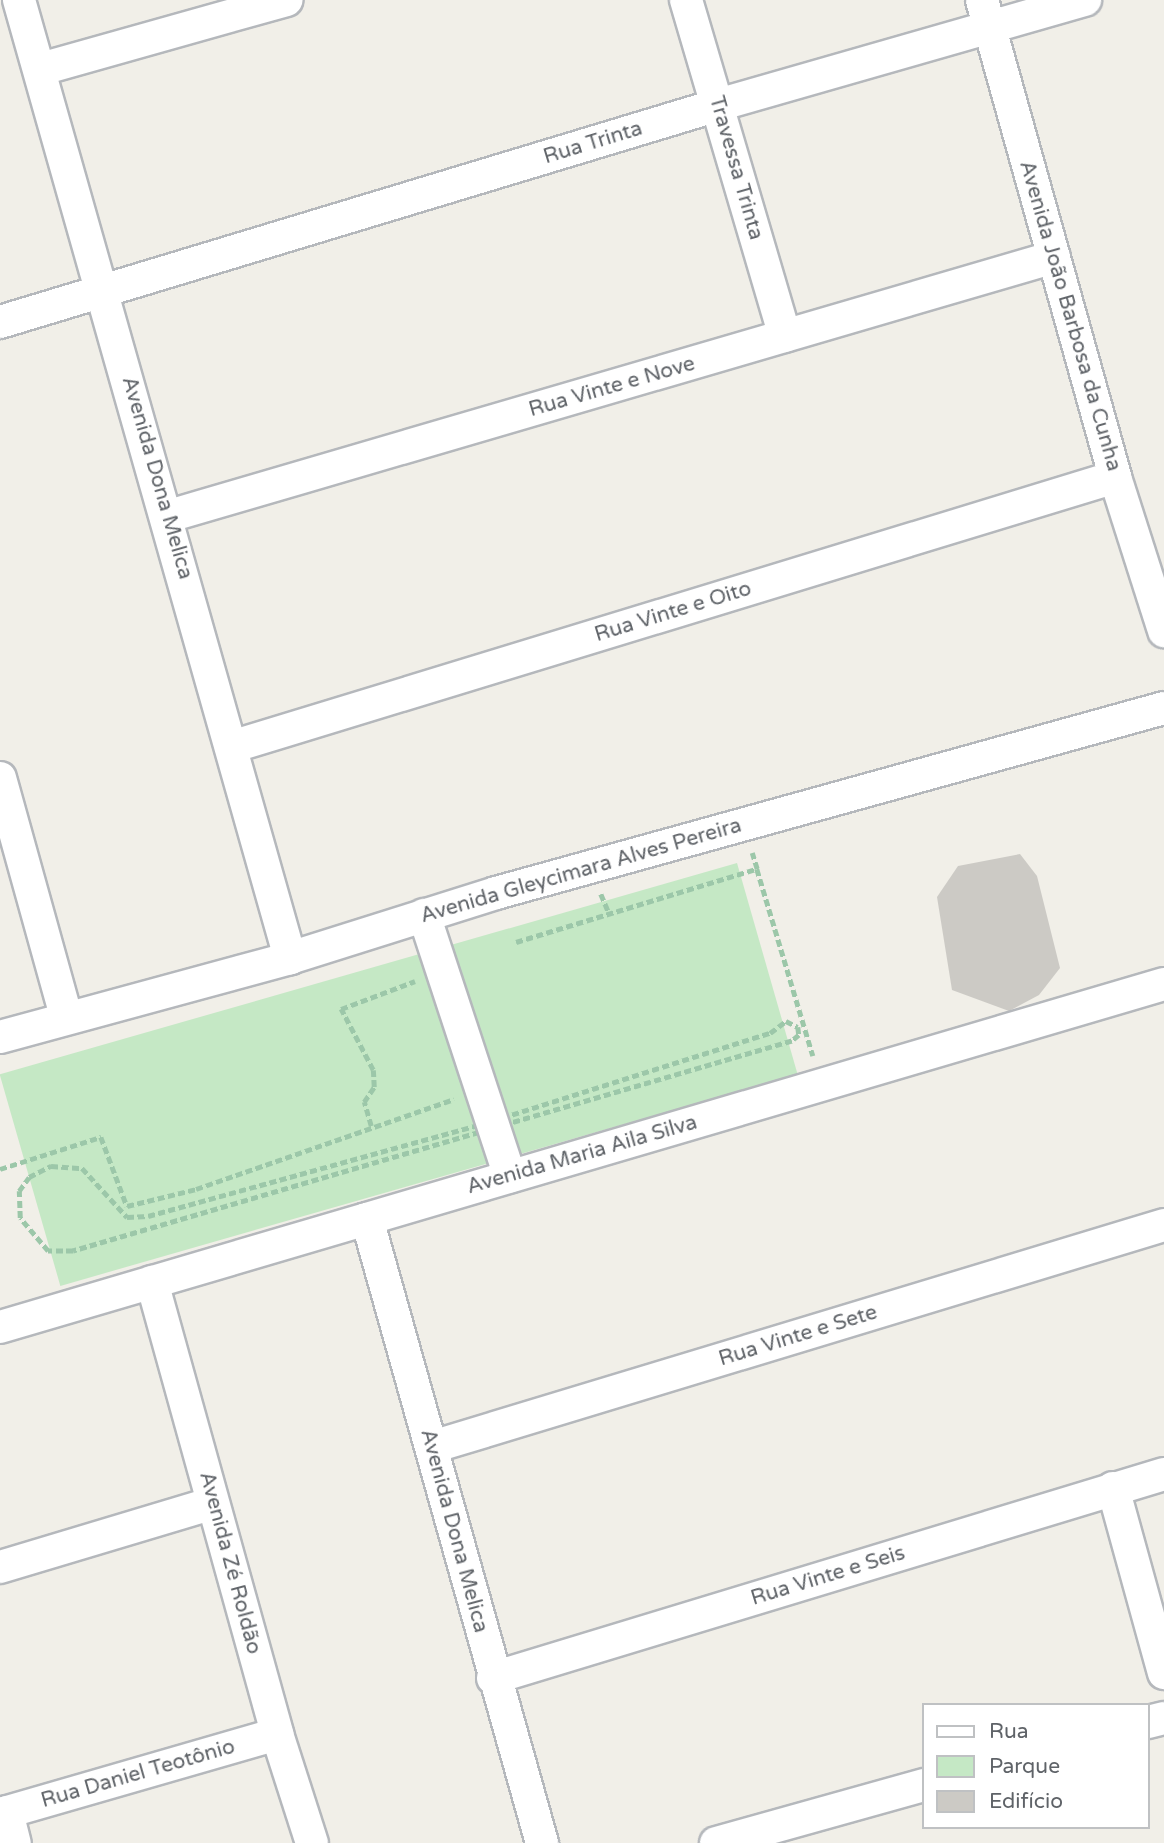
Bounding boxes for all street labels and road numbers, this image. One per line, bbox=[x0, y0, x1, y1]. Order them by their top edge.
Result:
street label: Travessa Trinta bbox=[703, 93, 769, 243]
street label: Rua Trinta bbox=[540, 116, 646, 170]
street label: Avenida João Barbosa da Cunha bbox=[1014, 158, 1126, 474]
street label: Rua Vinte e Nove bbox=[526, 351, 698, 423]
street label: Avenida Dona Melica bbox=[116, 374, 198, 582]
street label: Rua Vinte e Oito bbox=[592, 576, 754, 648]
street label: Avenida Gleycimara Alves Pereira bbox=[418, 813, 744, 929]
street label: Avenida Maria Aila Silva bbox=[464, 1110, 700, 1200]
street label: Rua Vinte e Sete bbox=[716, 1300, 880, 1372]
street label: Avenida Dona Melica bbox=[415, 1426, 493, 1636]
street label: Avenida Zé Roldão bbox=[194, 1469, 266, 1657]
street label: Rua Vinte e Seis bbox=[748, 1541, 908, 1611]
street label: Rua Daniel Teotônio bbox=[38, 1734, 238, 1814]

